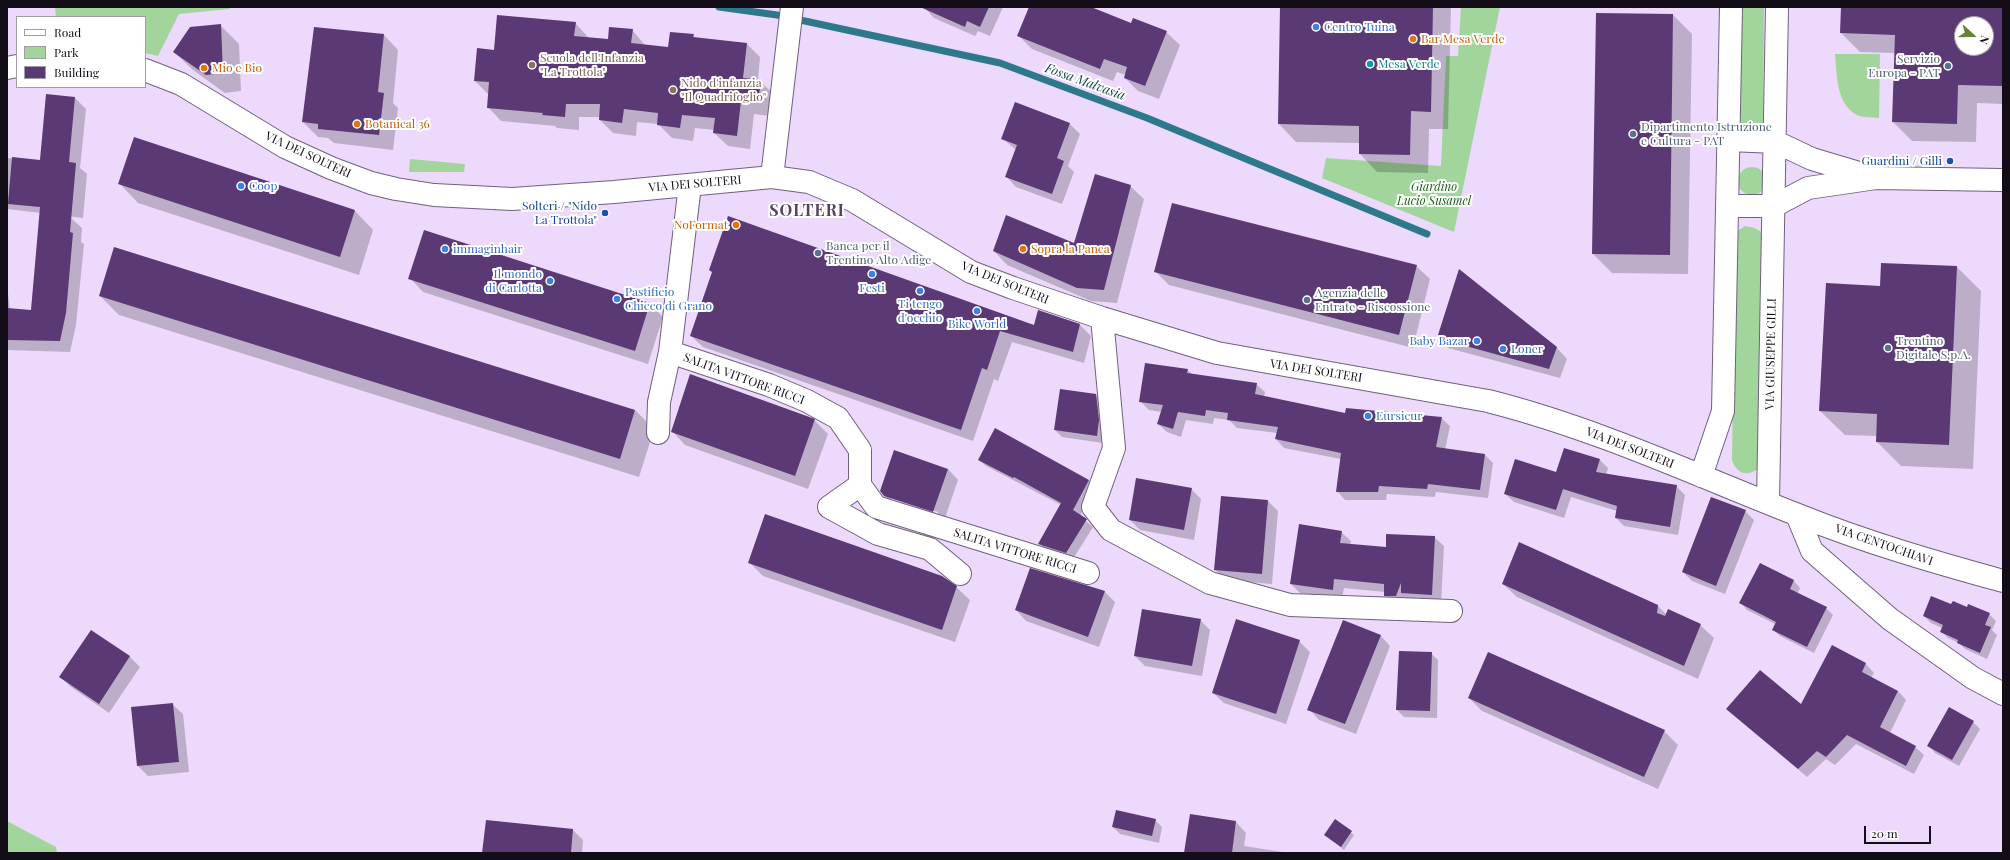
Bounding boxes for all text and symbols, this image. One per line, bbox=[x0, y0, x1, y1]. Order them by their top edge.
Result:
legend bbox=[16, 16, 146, 88]
north arrow bbox=[1954, 16, 1994, 56]
place label: Centro Tuina bbox=[1324, 20, 1395, 34]
marker: Centro Tuina bbox=[1311, 22, 1321, 32]
text: Road bbox=[54, 24, 81, 40]
place label: Bar Mesa Verde bbox=[1421, 32, 1504, 46]
marker: Bar Mesa Verde bbox=[1408, 34, 1418, 44]
text: N bbox=[1976, 34, 1993, 47]
text: Park bbox=[54, 44, 79, 60]
place label: Scuola dell'Infanzia "La Trottola" bbox=[540, 51, 644, 79]
place label: Servizio Europa - PAT bbox=[1868, 52, 1940, 80]
place label: Mesa Verde bbox=[1378, 57, 1440, 71]
marker: Mesa Verde bbox=[1365, 59, 1375, 69]
marker: Scuola dell'Infanzia "La Trottola" bbox=[527, 60, 537, 70]
water label: Fossa Malvasia bbox=[1043, 60, 1127, 104]
place label: Mio e Bio bbox=[212, 61, 262, 75]
marker: Servizio Europa - PAT bbox=[1943, 61, 1953, 71]
marker: Mio e Bio bbox=[199, 63, 209, 73]
text: Building bbox=[54, 64, 99, 80]
place label: Nido d'infanzia "Il Quadrifoglio" bbox=[681, 76, 766, 104]
marker: Nido d'infanzia "Il Quadrifoglio" bbox=[668, 85, 678, 95]
place label: Botanical 36 bbox=[365, 117, 430, 131]
marker: Botanical 36 bbox=[352, 119, 362, 129]
place label: Dipartimento Istruzione e Cultura - PAT bbox=[1641, 120, 1772, 148]
street label: VIA DEI SOLTERI bbox=[263, 129, 353, 181]
marker: Dipartimento Istruzione e Cultura - PAT bbox=[1628, 129, 1638, 139]
place label: Guardini / Gilli bbox=[1862, 154, 1942, 168]
marker: Guardini / Gilli bbox=[1945, 156, 1955, 166]
street label: VIA DEI SOLTERI bbox=[648, 173, 742, 195]
place label: Coop bbox=[249, 179, 277, 193]
park label: Giardino Lucio Susamel bbox=[1397, 180, 1471, 208]
marker: Coop bbox=[236, 181, 246, 191]
place label: Solteri / "Nido La Trottola" bbox=[522, 199, 597, 227]
district label: SOLTERI bbox=[769, 201, 845, 221]
marker: Solteri / "Nido La Trottola" bbox=[600, 208, 610, 218]
place label: NoFormat bbox=[674, 218, 728, 232]
marker: NoFormat bbox=[731, 220, 741, 230]
place label: Banca per il Trentino Alto Adige bbox=[826, 239, 931, 267]
place label: immaginhair bbox=[453, 242, 523, 256]
place label: Sopra la Panca bbox=[1031, 242, 1110, 256]
marker: immaginhair bbox=[440, 244, 450, 254]
marker: Sopra la Panca bbox=[1018, 244, 1028, 254]
marker: Banca per il Trentino Alto Adige bbox=[813, 248, 823, 258]
street label: VIA DEI SOLTERI bbox=[959, 259, 1051, 307]
place label: Il mondo di Carlotta bbox=[485, 267, 542, 295]
marker: Festi bbox=[867, 269, 877, 279]
marker: Il mondo di Carlotta bbox=[545, 276, 555, 286]
place label: Festi bbox=[859, 281, 885, 295]
place label: Pastificio Chicco di Grano bbox=[625, 285, 712, 313]
marker: Ti tengo d'occhio bbox=[915, 286, 925, 296]
place label: Agenzia delle Entrate - Riscossione bbox=[1315, 286, 1430, 314]
marker: Pastificio Chicco di Grano bbox=[612, 294, 622, 304]
marker: Agenzia delle Entrate - Riscossione bbox=[1302, 295, 1312, 305]
place label: Ti tengo d'occhio bbox=[898, 297, 942, 325]
street label: VIA GIUSEPPE GILLI bbox=[1763, 298, 1779, 410]
marker: Bike World bbox=[972, 306, 982, 316]
place label: Bike World bbox=[948, 317, 1006, 331]
place label: Baby Bazar bbox=[1409, 334, 1469, 348]
place label: Trentino Digitale S.p.A. bbox=[1896, 334, 1971, 362]
marker: Baby Bazar bbox=[1472, 336, 1482, 346]
place label: Loner bbox=[1511, 342, 1543, 356]
marker: Trentino Digitale S.p.A. bbox=[1883, 343, 1893, 353]
marker: Loner bbox=[1498, 344, 1508, 354]
street label: SALITA VITTORE RICCI bbox=[681, 350, 807, 408]
street label: VIA DEI SOLTERI bbox=[1269, 357, 1363, 385]
place label: Eursicur bbox=[1376, 409, 1423, 423]
marker: Eursicur bbox=[1363, 411, 1373, 421]
street label: VIA DEI SOLTERI bbox=[1584, 425, 1676, 471]
street label: VIA CENTOCHIAVI bbox=[1833, 521, 1935, 569]
street label: SALITA VITTORE RICCI bbox=[952, 525, 1078, 577]
scale bar bbox=[1866, 818, 1933, 844]
text: 20 m bbox=[1871, 825, 1898, 841]

